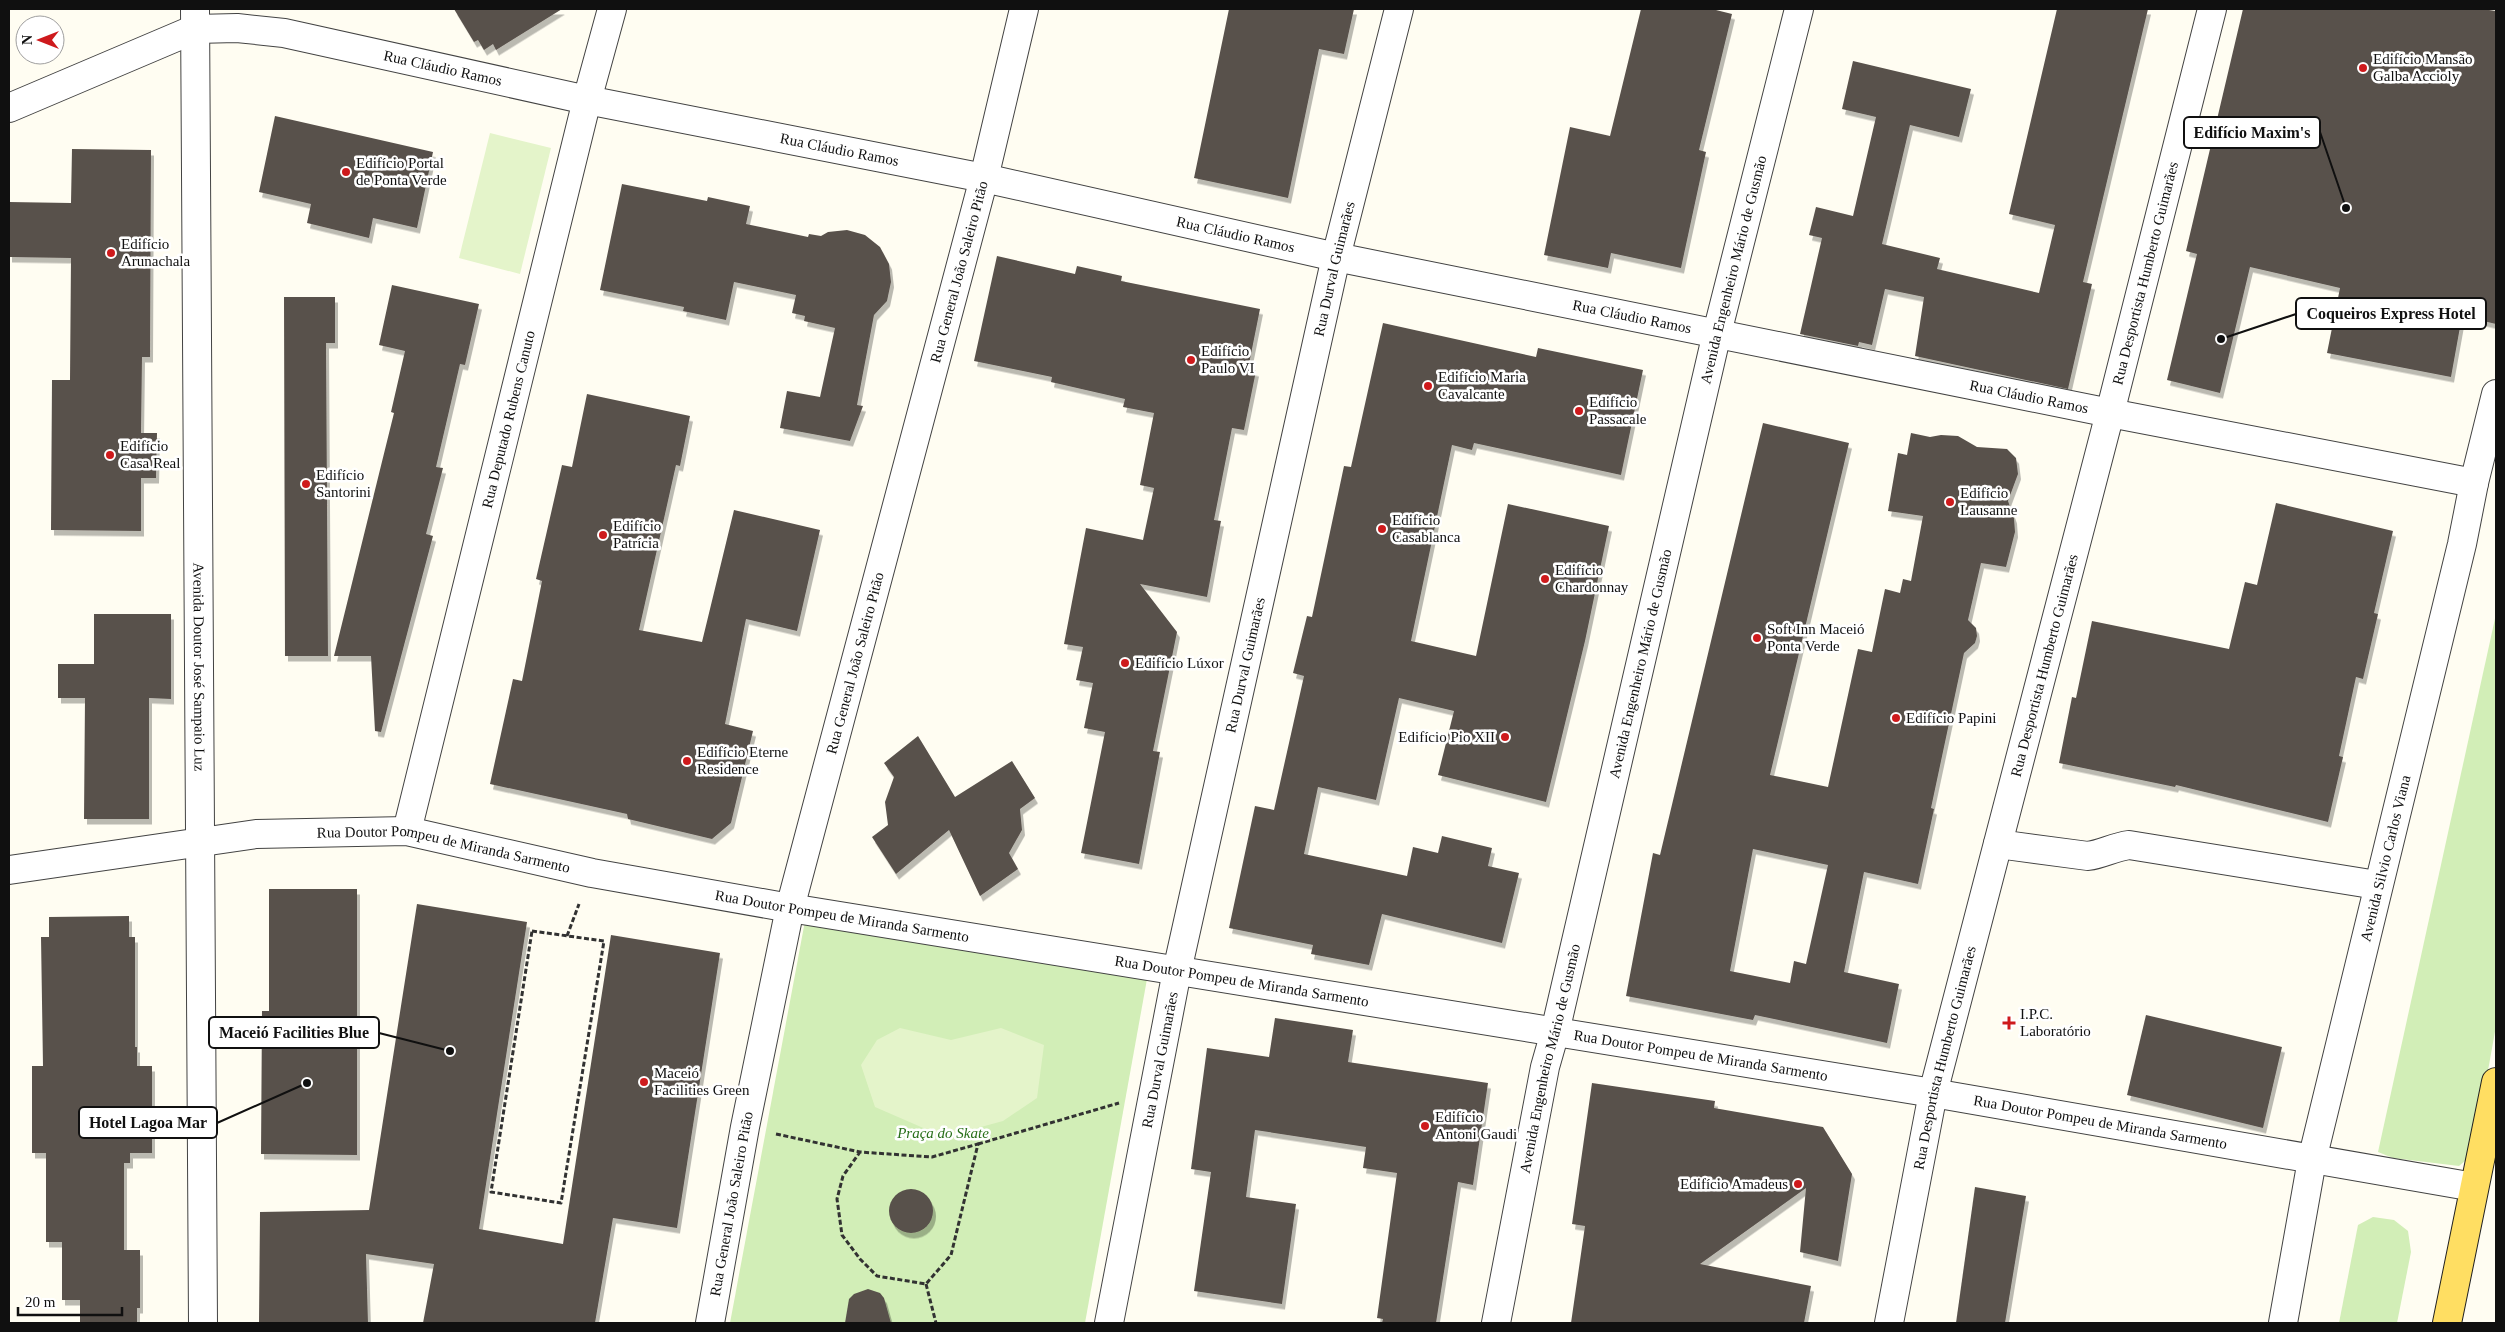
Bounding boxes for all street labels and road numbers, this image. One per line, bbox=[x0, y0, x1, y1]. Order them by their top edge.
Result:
street label: Rua Cláudio Ramos bbox=[382, 47, 504, 89]
street label: Rua Cláudio Ramos bbox=[779, 130, 901, 169]
street label: Avenida Engenheiro Mário de Gusmão bbox=[1697, 154, 1770, 385]
street label: Rua Desportista Humberto Guimarães bbox=[2109, 160, 2181, 387]
street label: Rua General João Saleiro Pitão bbox=[927, 179, 991, 364]
street label: Rua Durval Guimarães bbox=[1311, 199, 1358, 338]
street label: Rua Cláudio Ramos bbox=[1175, 213, 1296, 256]
street label: Rua Cláudio Ramos bbox=[1571, 297, 1693, 336]
street label: Rua Deputado Rubens Canuto bbox=[479, 329, 538, 510]
street label: Rua Cláudio Ramos bbox=[1968, 377, 2090, 417]
street label: Avenida Engenheiro Mário de Gusmão bbox=[1606, 548, 1675, 780]
street label: Rua Desportista Humberto Guimarães bbox=[2008, 552, 2081, 779]
street label: Avenida Doutor José Sampaio Luz bbox=[190, 562, 208, 772]
street label: Rua General João Saleiro Pitão bbox=[823, 570, 887, 756]
street label: Rua Durval Guimarães bbox=[1222, 596, 1268, 734]
street label: Avenida Silvio Carlos Viana bbox=[2357, 773, 2413, 943]
street label: Rua Doutor Pompeu de Miranda Sarmento bbox=[317, 823, 572, 876]
street label: Rua Doutor Pompeu de Miranda Sarmento bbox=[714, 887, 970, 945]
street label: Avenida Engenheiro Mário de Gusmão bbox=[1517, 942, 1583, 1175]
street label: Rua Desportista Humberto Guimarães bbox=[1910, 944, 1979, 1171]
street label: Rua Doutor Pompeu de Miranda Sarmento bbox=[1113, 953, 1370, 1010]
street label: Rua Durval Guimarães bbox=[1139, 990, 1181, 1129]
street label: Rua Doutor Pompeu de Miranda Sarmento bbox=[1573, 1027, 1829, 1084]
street label: Rua Doutor Pompeu de Miranda Sarmento bbox=[1972, 1092, 2228, 1152]
street label: Rua General João Saleiro Pitão bbox=[707, 1110, 756, 1298]

